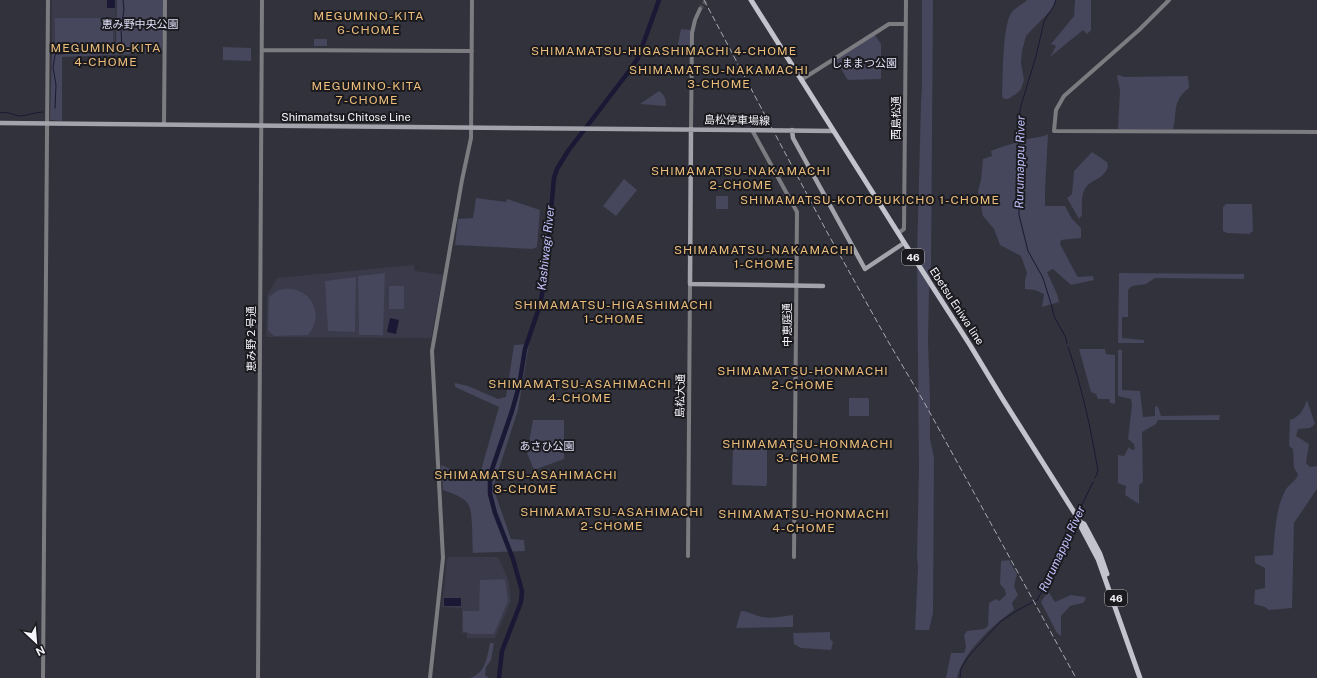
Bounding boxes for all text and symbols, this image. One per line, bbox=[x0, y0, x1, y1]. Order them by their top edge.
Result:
district label: MEGUMINO-KITA 6-CHOME bbox=[314, 9, 424, 37]
park label: 恵み野中央公園 bbox=[102, 18, 179, 30]
district label: MEGUMINO-KITA 4-CHOME bbox=[51, 41, 161, 69]
district label: SHIMAMATSU-HIGASHIMACHI 4-CHOME bbox=[531, 44, 797, 58]
park label: しままつ公園 bbox=[831, 57, 897, 69]
district label: SHIMAMATSU-NAKAMACHI 3-CHOME bbox=[629, 63, 809, 91]
district label: MEGUMINO-KITA 7-CHOME bbox=[312, 79, 422, 107]
street label: 西島松通 bbox=[890, 96, 902, 140]
street label: Shimamatsu Chitose Line bbox=[281, 111, 411, 123]
street label: 島松停車場線 bbox=[704, 113, 770, 127]
water label: Rurumappu River bbox=[1012, 115, 1028, 209]
district label: SHIMAMATSU-NAKAMACHI 2-CHOME bbox=[651, 164, 831, 192]
district label: SHIMAMATSU-KOTOBUKICHO 1-CHOME bbox=[740, 193, 1000, 207]
water label: Kashiwagi River bbox=[535, 204, 557, 291]
district label: SHIMAMATSU-NAKAMACHI 1-CHOME bbox=[674, 243, 854, 271]
road number: 46 bbox=[902, 249, 924, 265]
street label: Ebetsu Eniwa line bbox=[928, 265, 986, 347]
district label: SHIMAMATSU-HIGASHIMACHI 1-CHOME bbox=[515, 298, 713, 326]
street label: 中恵庭通 bbox=[781, 303, 793, 347]
street label: 恵み野２号通 bbox=[245, 306, 257, 372]
district label: SHIMAMATSU-HONMACHI 2-CHOME bbox=[717, 364, 889, 392]
street label: 島松大通 bbox=[674, 374, 686, 418]
district label: SHIMAMATSU-ASAHIMACHI 4-CHOME bbox=[488, 377, 672, 405]
district label: SHIMAMATSU-HONMACHI 3-CHOME bbox=[722, 437, 894, 465]
park label: あさひ公園 bbox=[520, 440, 575, 452]
district label: SHIMAMATSU-ASAHIMACHI 3-CHOME bbox=[434, 468, 618, 496]
water label: Rurumappu River bbox=[1036, 503, 1088, 594]
district label: SHIMAMATSU-ASAHIMACHI 2-CHOME bbox=[520, 505, 704, 533]
district label: SHIMAMATSU-HONMACHI 4-CHOME bbox=[718, 507, 890, 535]
road number: 46 bbox=[1105, 590, 1127, 606]
north arrow bbox=[16, 622, 56, 662]
text: N bbox=[34, 644, 47, 658]

